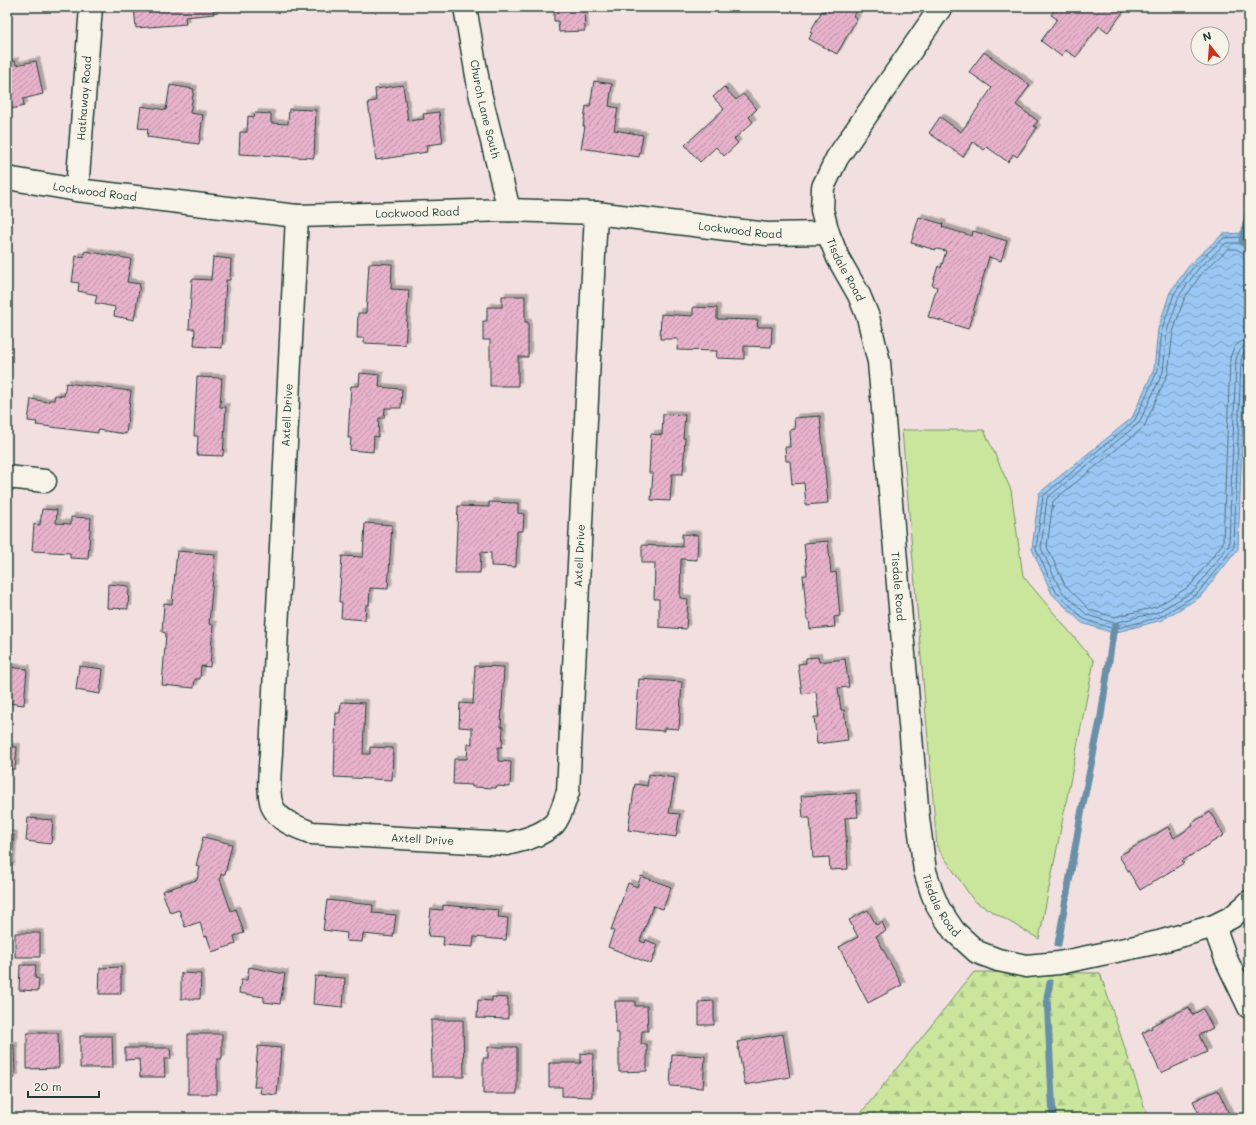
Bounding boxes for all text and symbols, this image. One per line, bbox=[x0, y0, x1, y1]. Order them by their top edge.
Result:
north arrow bbox=[1190, 26, 1230, 66]
text: N bbox=[1201, 28, 1213, 44]
street label: Hathaway Road bbox=[73, 55, 94, 141]
street label: Church Lane South bbox=[467, 58, 504, 160]
street label: Lockwood Road bbox=[52, 178, 138, 204]
street label: Lockwood Road bbox=[375, 203, 460, 221]
street label: Lockwood Road bbox=[698, 218, 782, 241]
street label: Tisdale Road bbox=[824, 236, 869, 303]
street label: Axtell Drive bbox=[277, 383, 296, 447]
street label: Axtell Drive bbox=[570, 524, 588, 587]
street label: Tisdale Road bbox=[888, 551, 909, 621]
street label: Axtell Drive bbox=[391, 829, 455, 848]
street label: Tisdale Road bbox=[919, 872, 963, 940]
scale bar bbox=[28, 1073, 99, 1099]
text: 20 m bbox=[34, 1078, 62, 1094]

